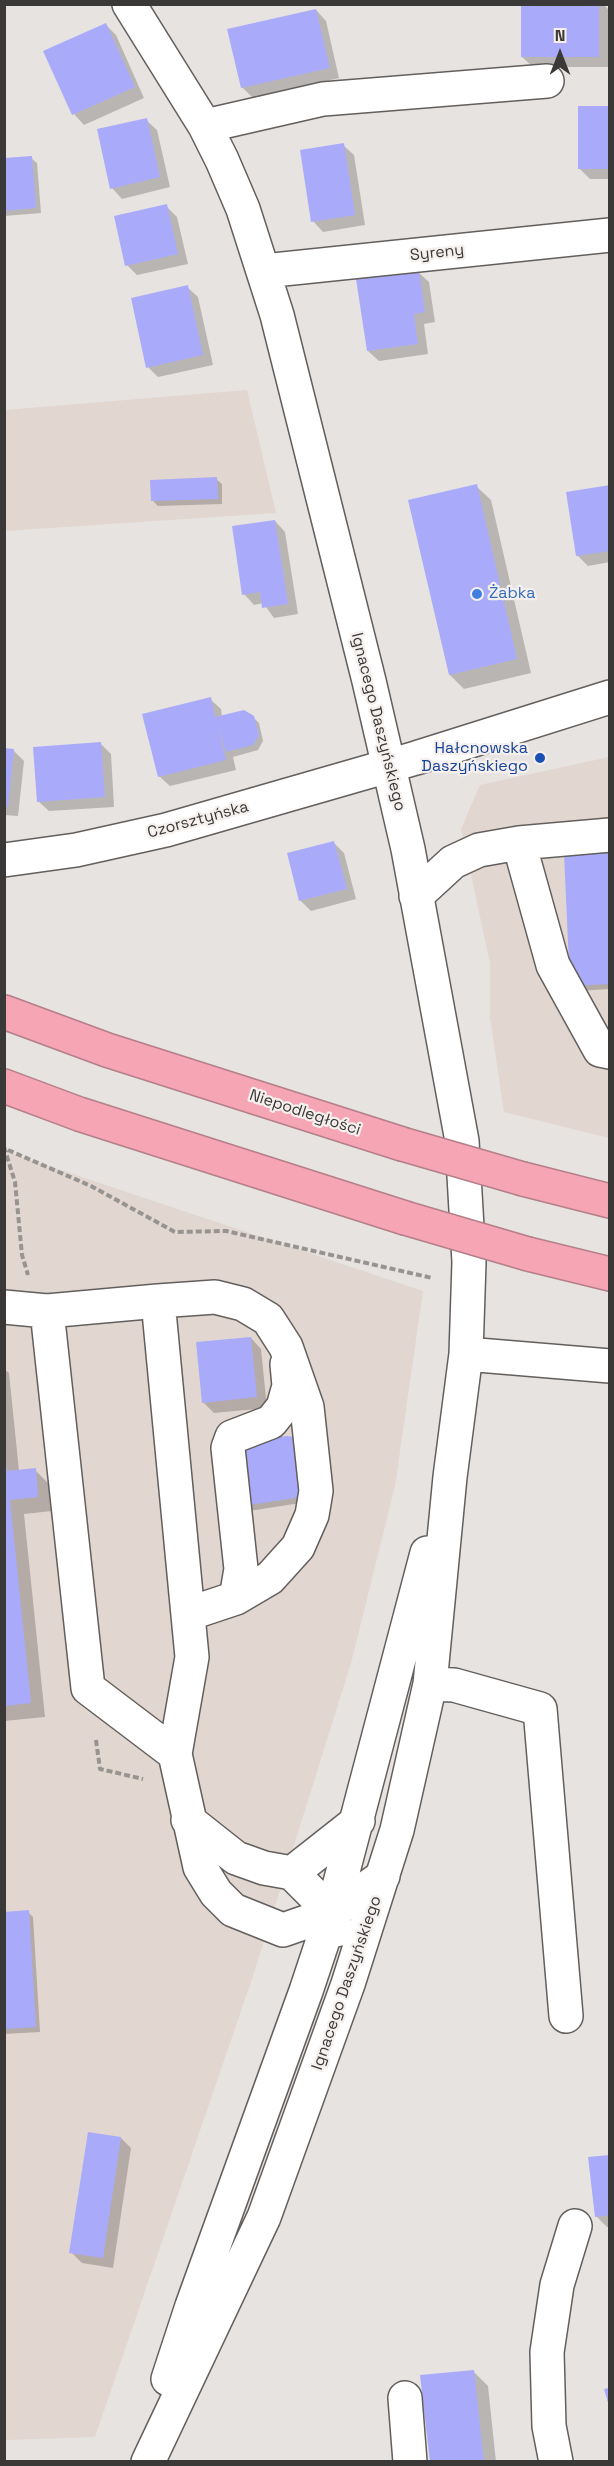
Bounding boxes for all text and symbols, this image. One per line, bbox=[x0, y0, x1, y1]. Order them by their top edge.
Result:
north arrow bbox=[530, 24, 590, 84]
text: N bbox=[555, 25, 565, 46]
street label: Syreny bbox=[409, 241, 465, 265]
place label: Żabka bbox=[489, 584, 535, 604]
marker: Żabka bbox=[470, 587, 484, 601]
street label: Ignacego Daszyńskiego bbox=[347, 631, 409, 813]
place label: Hałcnowska Daszyńskiego bbox=[421, 739, 528, 777]
marker: Hałcnowska Daszyńskiego bbox=[533, 751, 547, 765]
street label: Czorsztyńska bbox=[145, 797, 251, 843]
street label: Niepodległości bbox=[247, 1086, 363, 1140]
street label: Ignacego Daszyńskiego bbox=[308, 1893, 386, 2073]

